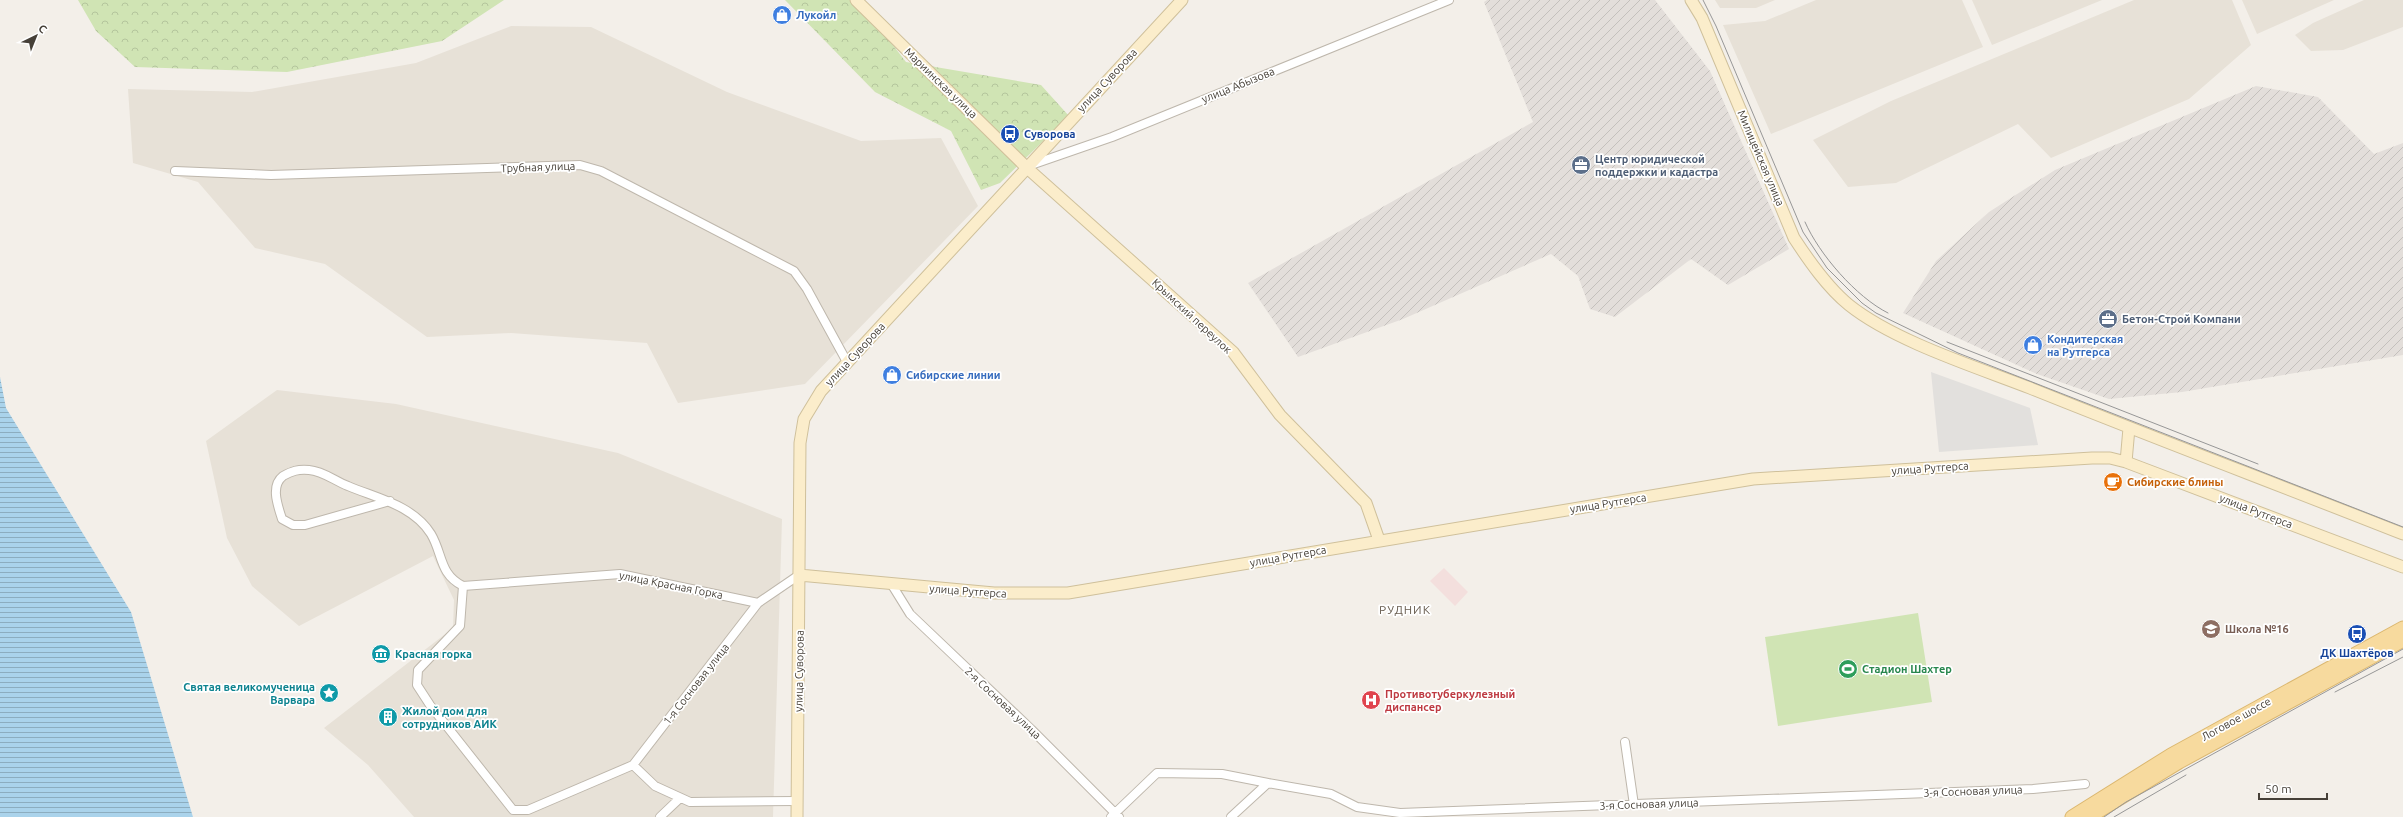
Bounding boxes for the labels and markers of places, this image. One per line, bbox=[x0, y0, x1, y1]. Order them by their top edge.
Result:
shop icon: Лукойл bbox=[771, 4, 793, 26]
place label: Лукойл bbox=[796, 9, 836, 21]
bus stop icon: Суворова bbox=[999, 123, 1021, 145]
place label: Суворова bbox=[1024, 128, 1076, 140]
place label: Центр юридической поддержки и кадастра bbox=[1595, 153, 1718, 178]
office icon: Центр юридической поддержки и кадастра bbox=[1570, 154, 1592, 176]
office icon: Бетон-Строй Компани bbox=[2097, 308, 2119, 330]
place label: Бетон-Строй Компани bbox=[2122, 313, 2241, 325]
place label: Кондитерская на Рутгерса bbox=[2047, 333, 2123, 358]
shop icon: Кондитерская на Рутгерса bbox=[2022, 334, 2044, 356]
shop icon: Сибирские линии bbox=[881, 364, 903, 386]
place label: Сибирские линии bbox=[906, 369, 1000, 381]
cafe icon: Сибирские блины bbox=[2102, 471, 2124, 493]
place label: Сибирские блины bbox=[2127, 476, 2224, 488]
school or university icon: Школа №16 bbox=[2200, 618, 2222, 640]
place label: Школа №16 bbox=[2225, 623, 2289, 635]
bus stop icon: ДК Шахтёров bbox=[2346, 623, 2368, 645]
museum icon: Красная горка bbox=[370, 643, 392, 665]
place label: ДК Шахтёров bbox=[2320, 647, 2394, 659]
place label: Красная горка bbox=[395, 648, 472, 660]
sports icon: Стадион Шахтер bbox=[1837, 658, 1859, 680]
place label: Стадион Шахтер bbox=[1862, 663, 1952, 675]
place label: Святая великомученица Варвара bbox=[183, 681, 315, 706]
place icon: Святая великомученица Варвара bbox=[318, 682, 340, 704]
place label: Противотуберкулезный диспансер bbox=[1385, 688, 1515, 713]
hospital icon: Противотуберкулезный диспансер bbox=[1360, 689, 1382, 711]
place label: Жилой дом для сотрудников АИК bbox=[402, 705, 498, 730]
building icon: Жилой дом для сотрудников АИК bbox=[377, 706, 399, 728]

